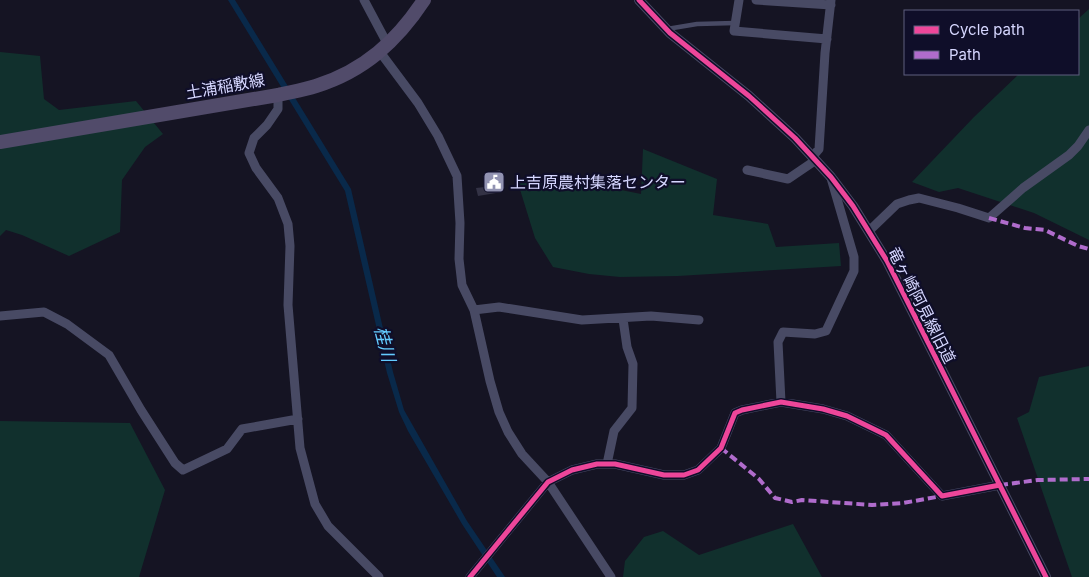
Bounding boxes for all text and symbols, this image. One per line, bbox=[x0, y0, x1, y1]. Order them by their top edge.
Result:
legend bbox=[904, 10, 1079, 75]
text: Cycle path bbox=[949, 20, 1025, 39]
text: Path bbox=[949, 45, 981, 64]
street label: 土浦稲敷線 bbox=[184, 69, 266, 103]
public building icon: 上吉原農村集落センター bbox=[482, 170, 506, 194]
place label: 上吉原農村集落センター bbox=[510, 172, 686, 192]
street label: 竜ヶ崎阿見線旧道 bbox=[884, 243, 960, 367]
water label: 桂川 bbox=[370, 324, 400, 366]

